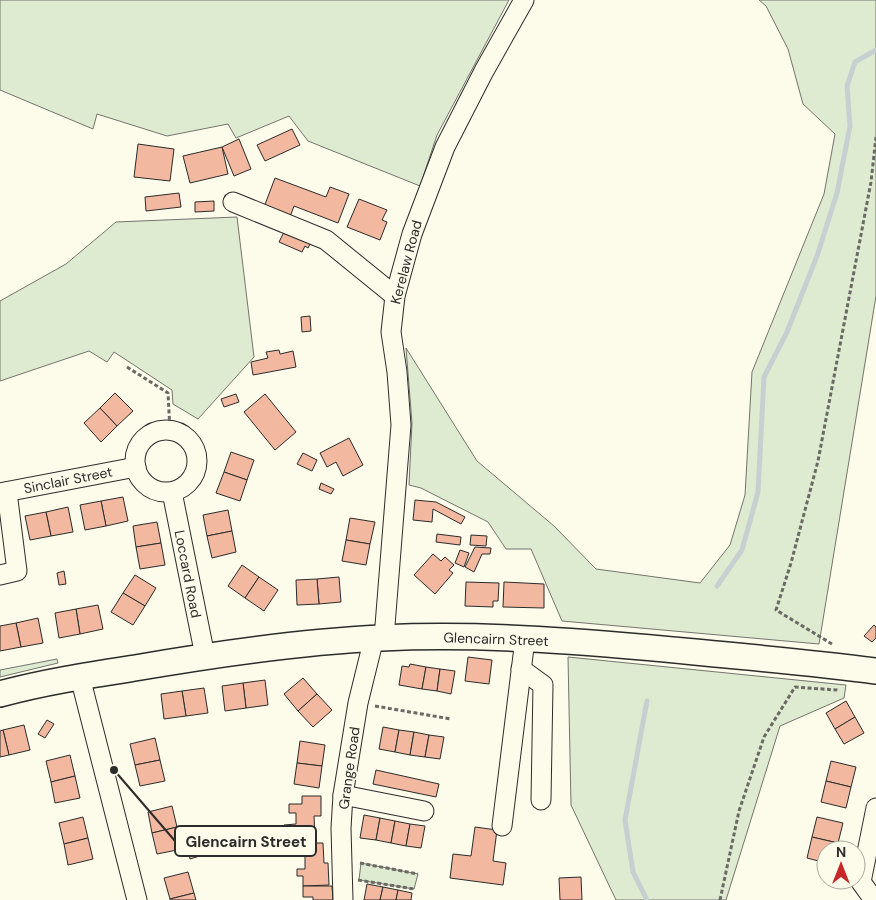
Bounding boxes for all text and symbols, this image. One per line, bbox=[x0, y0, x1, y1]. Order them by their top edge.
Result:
street label: Kerelaw Road bbox=[386, 218, 426, 306]
street label: Sinclair Street bbox=[22, 463, 114, 497]
street label: Loccard Road bbox=[171, 529, 205, 619]
street label: Glencairn Street bbox=[443, 628, 549, 650]
street label: Grange Road bbox=[334, 726, 364, 810]
callout: Glencairn Street bbox=[175, 826, 316, 856]
text: Glencairn Street bbox=[186, 832, 306, 852]
north arrow bbox=[816, 840, 866, 890]
text: N bbox=[836, 843, 846, 861]

